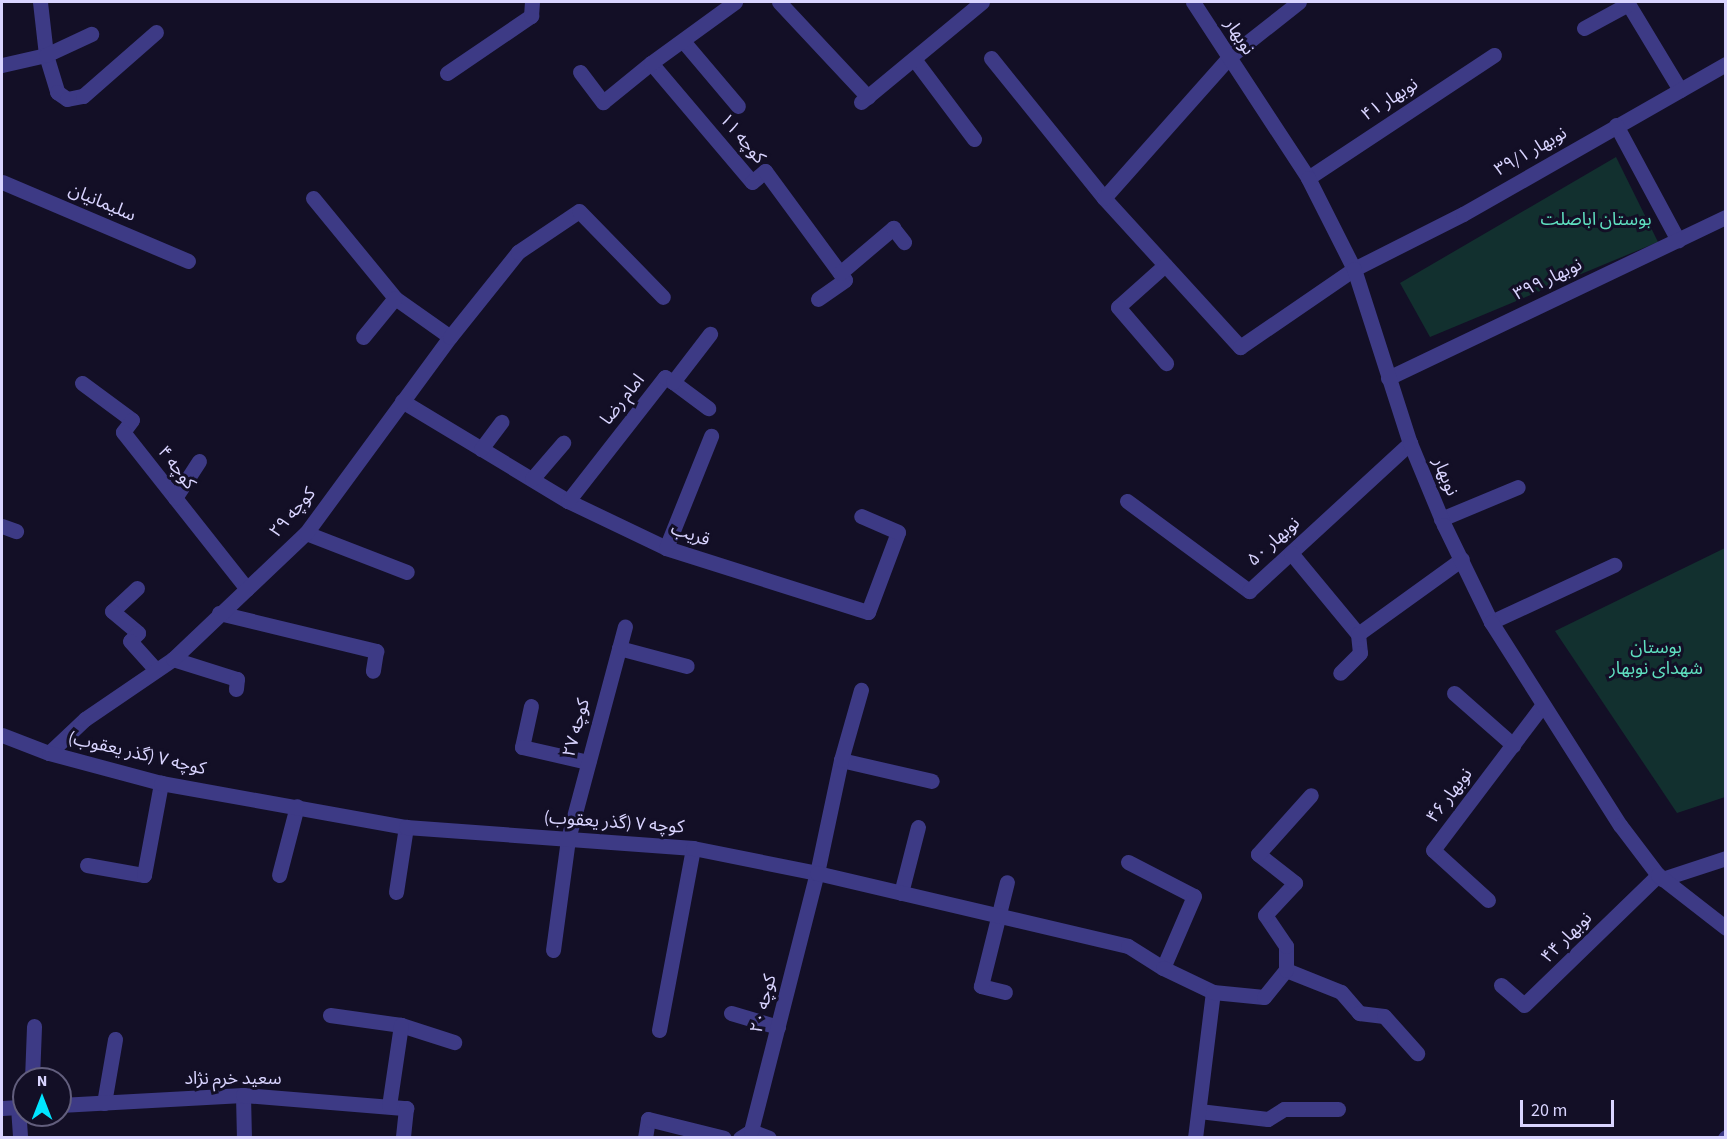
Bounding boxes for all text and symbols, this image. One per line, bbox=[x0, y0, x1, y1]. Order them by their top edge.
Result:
street label: نوبهار bbox=[1219, 15, 1259, 59]
street label: نوبهار ۴۱ bbox=[1358, 74, 1422, 126]
street label: کوچه ۱۱ bbox=[714, 109, 770, 169]
street label: نوبهار ۳۹/۱ bbox=[1491, 123, 1571, 181]
street label: سلیمانیان bbox=[65, 179, 139, 227]
park label: بوستان اباصلت bbox=[1540, 209, 1652, 231]
street label: نوبهار ۳۹۹ bbox=[1510, 254, 1586, 306]
street label: امام رضا bbox=[596, 370, 650, 430]
street label: کوچه ۴ bbox=[152, 442, 200, 494]
street label: نوبهار bbox=[1428, 455, 1462, 499]
street label: کوچه ۲۹ bbox=[265, 483, 321, 543]
street label: نوبهار ۵۰ bbox=[1243, 513, 1305, 571]
street label: قریب bbox=[668, 518, 712, 552]
park label: بوستان شهدای نوبهار bbox=[1609, 638, 1703, 680]
street label: کوچه ۲۷ bbox=[559, 696, 595, 760]
street label: کوچه ۷ (گذر یعقوب) bbox=[66, 728, 208, 780]
street label: نوبهار ۴۶ bbox=[1422, 764, 1478, 828]
street label: کوچه ۷ (گذر یعقوب) bbox=[543, 807, 685, 839]
street label: نوبهار ۴۴ bbox=[1537, 908, 1597, 968]
street label: کوچه ۲۰ bbox=[746, 973, 782, 1035]
north arrow bbox=[12, 1067, 72, 1127]
street label: سعید خرم نژاد bbox=[184, 1068, 282, 1090]
text: N bbox=[37, 1070, 47, 1092]
scale bar bbox=[1523, 1088, 1618, 1126]
text: 20 m bbox=[1531, 1098, 1567, 1123]

